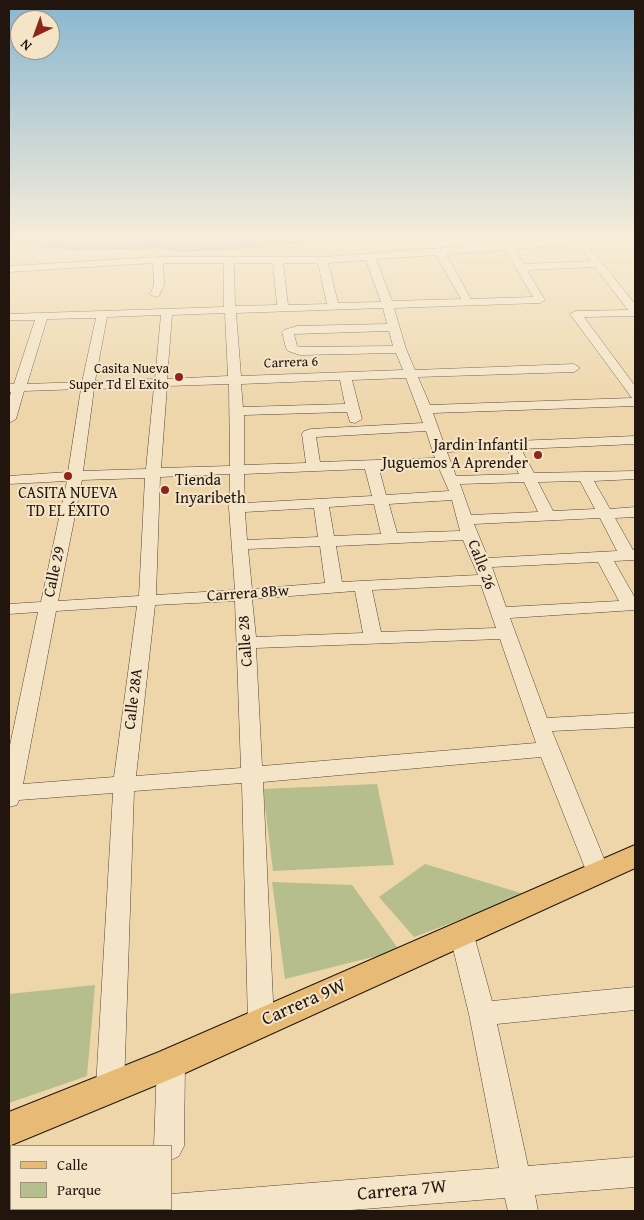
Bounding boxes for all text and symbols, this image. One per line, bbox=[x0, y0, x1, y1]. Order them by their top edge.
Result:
north arrow bbox=[10, 10, 60, 60]
text: N bbox=[15, 35, 36, 56]
street label: Carrera 6 bbox=[264, 354, 318, 372]
place label: Casita Nueva Super Td El Exito bbox=[69, 361, 169, 394]
marker: Casita Nueva Super Td El Exito bbox=[173, 371, 185, 383]
place label: Jardin Infantil Juguemos A Aprender bbox=[382, 436, 528, 474]
marker: Jardin Infantil Juguemos A Aprender bbox=[532, 449, 544, 461]
marker: CASITA NUEVA TD EL ÉXITO bbox=[62, 470, 74, 482]
place label: Tienda Inyaribeth bbox=[175, 471, 246, 509]
place label: CASITA NUEVA TD EL ÉXITO bbox=[18, 484, 118, 522]
marker: Tienda Inyaribeth bbox=[159, 484, 171, 496]
street label: Calle 26 bbox=[463, 537, 499, 593]
street label: Calle 29 bbox=[40, 545, 70, 599]
street label: Carrera 8Bw bbox=[206, 582, 290, 606]
street label: Calle 28 bbox=[235, 615, 257, 667]
street label: Calle 28A bbox=[121, 667, 147, 731]
street label: Carrera 9W bbox=[258, 974, 350, 1032]
legend bbox=[10, 1145, 172, 1210]
text: Calle bbox=[57, 1154, 88, 1175]
street label: Carrera 7W bbox=[356, 1176, 448, 1206]
text: Parque bbox=[57, 1179, 101, 1200]

